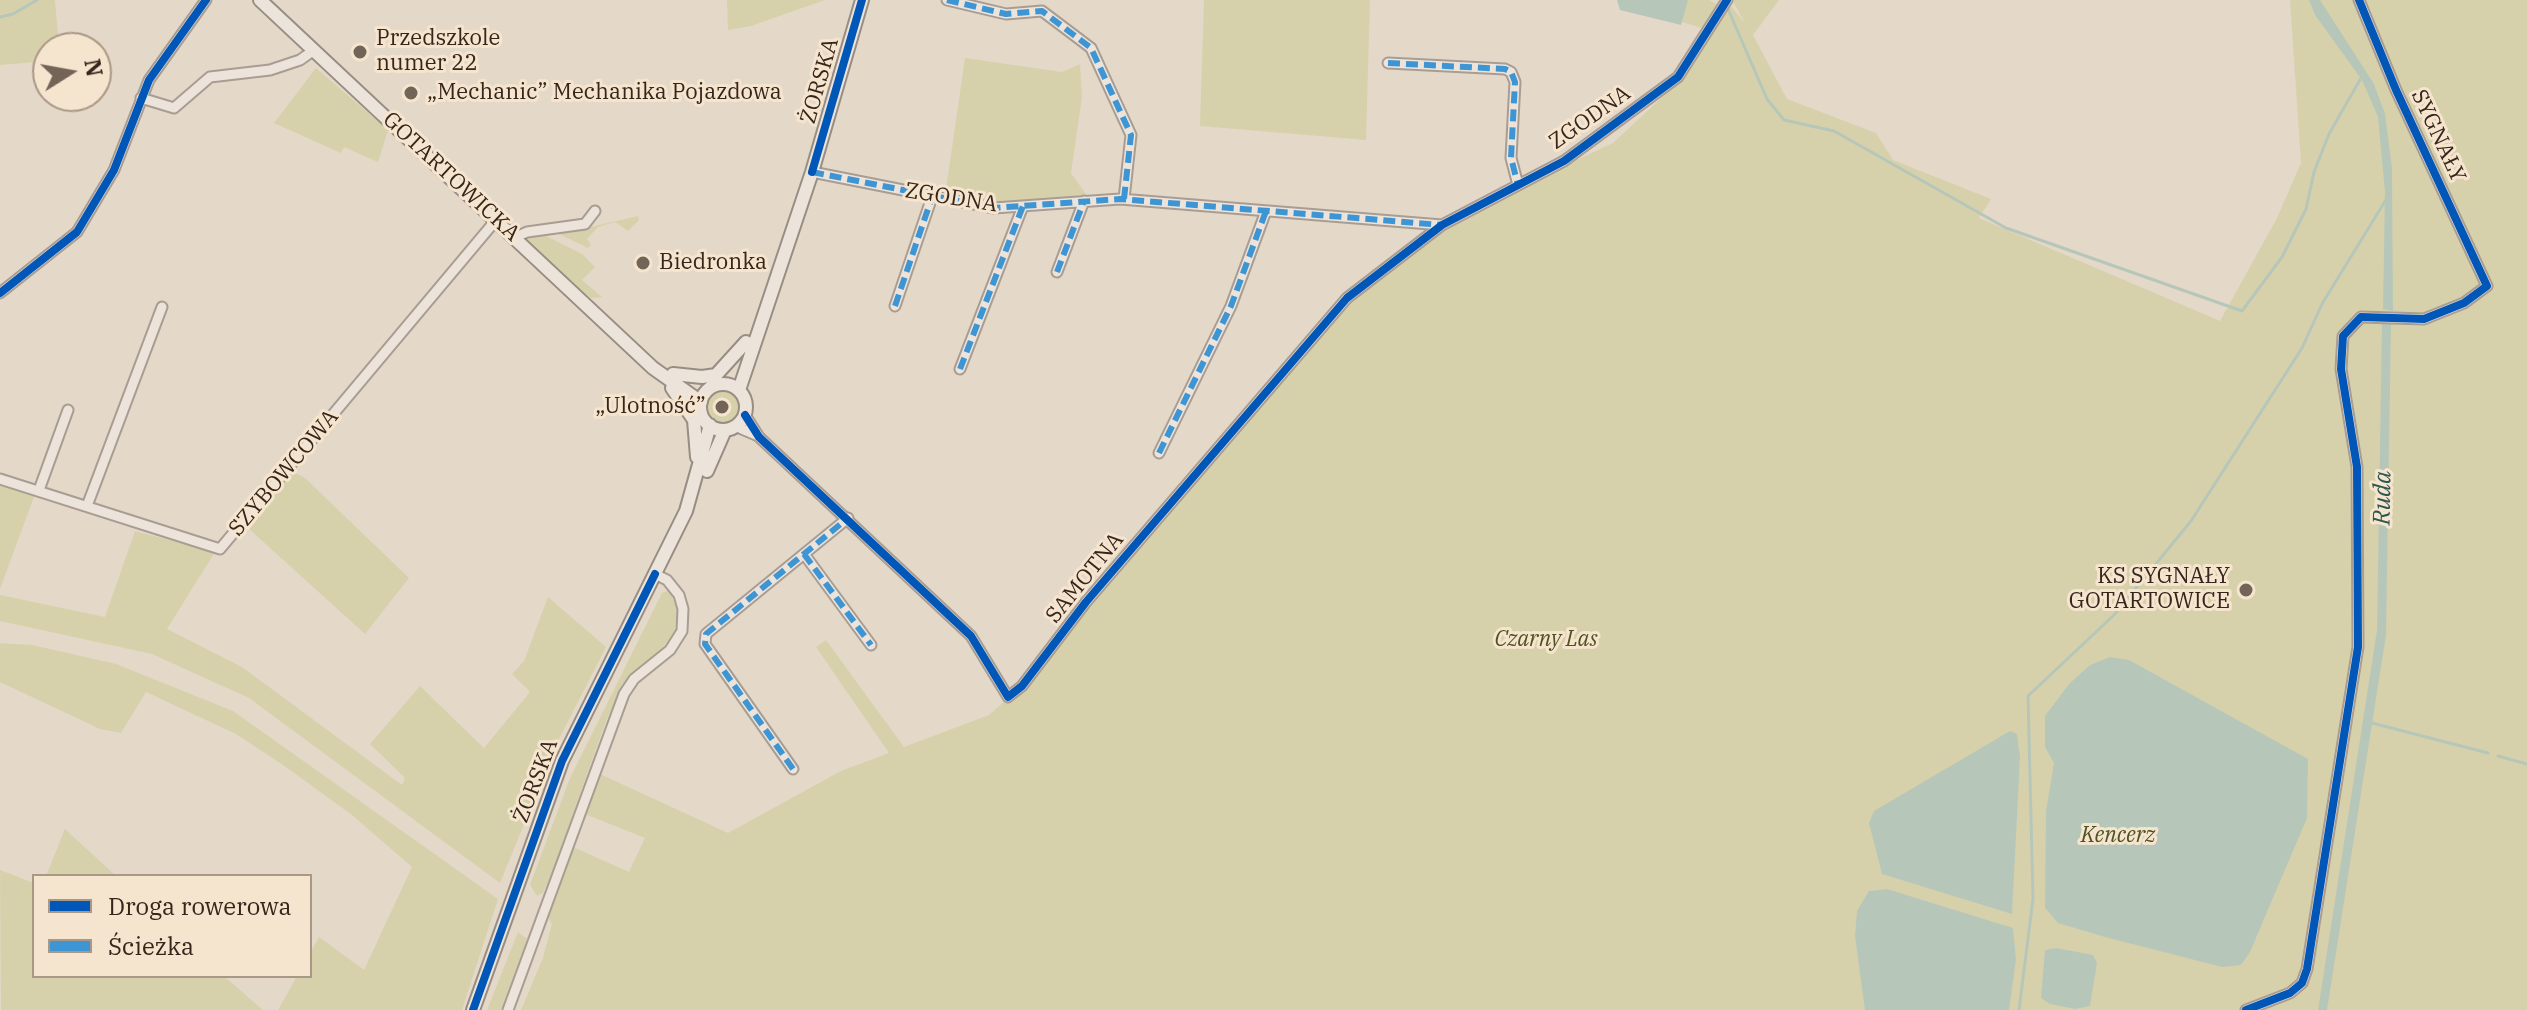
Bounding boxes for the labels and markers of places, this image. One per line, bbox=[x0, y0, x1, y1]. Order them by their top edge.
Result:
place label: Przedszkole numer 22 bbox=[376, 26, 500, 78]
marker: Przedszkole numer 22 bbox=[351, 43, 369, 61]
place label: „Mechanic” Mechanika Pojazdowa bbox=[427, 80, 782, 106]
marker: „Mechanic” Mechanika Pojazdowa bbox=[402, 84, 420, 102]
place label: Biedronka bbox=[659, 250, 767, 276]
marker: Biedronka bbox=[634, 254, 652, 272]
place label: „Ulotność” bbox=[595, 394, 706, 420]
marker: „Ulotność” bbox=[713, 398, 731, 416]
place label: KS SYGNAŁY GOTARTOWICE bbox=[2069, 564, 2230, 616]
marker: KS SYGNAŁY GOTARTOWICE bbox=[2237, 581, 2255, 599]

